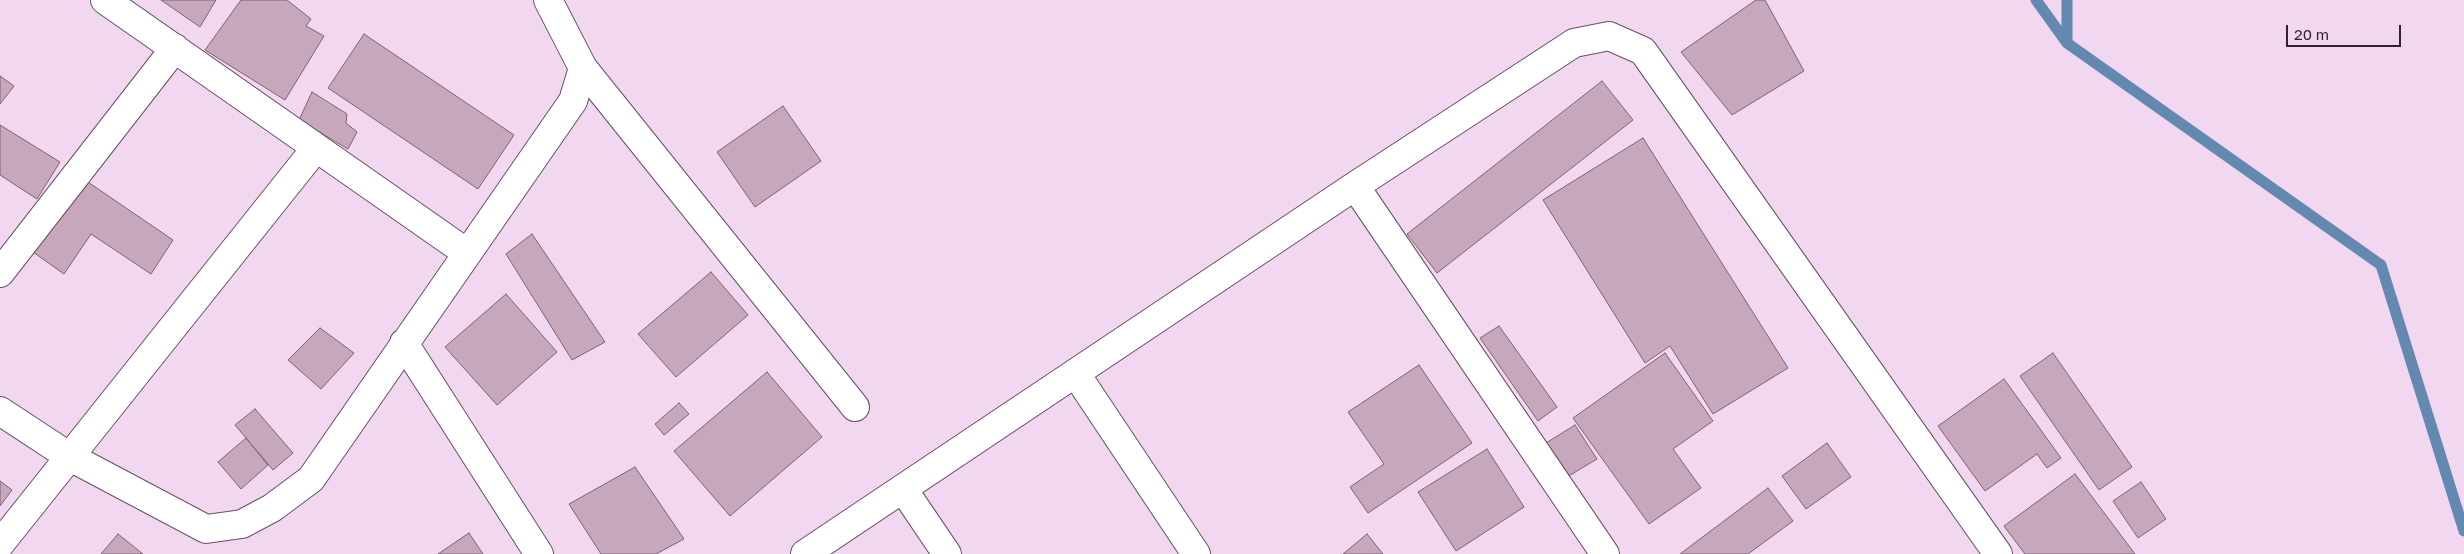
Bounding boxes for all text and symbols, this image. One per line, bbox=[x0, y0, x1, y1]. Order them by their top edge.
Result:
scale bar bbox=[2289, 15, 2404, 47]
text: 20 m bbox=[2294, 25, 2329, 43]

